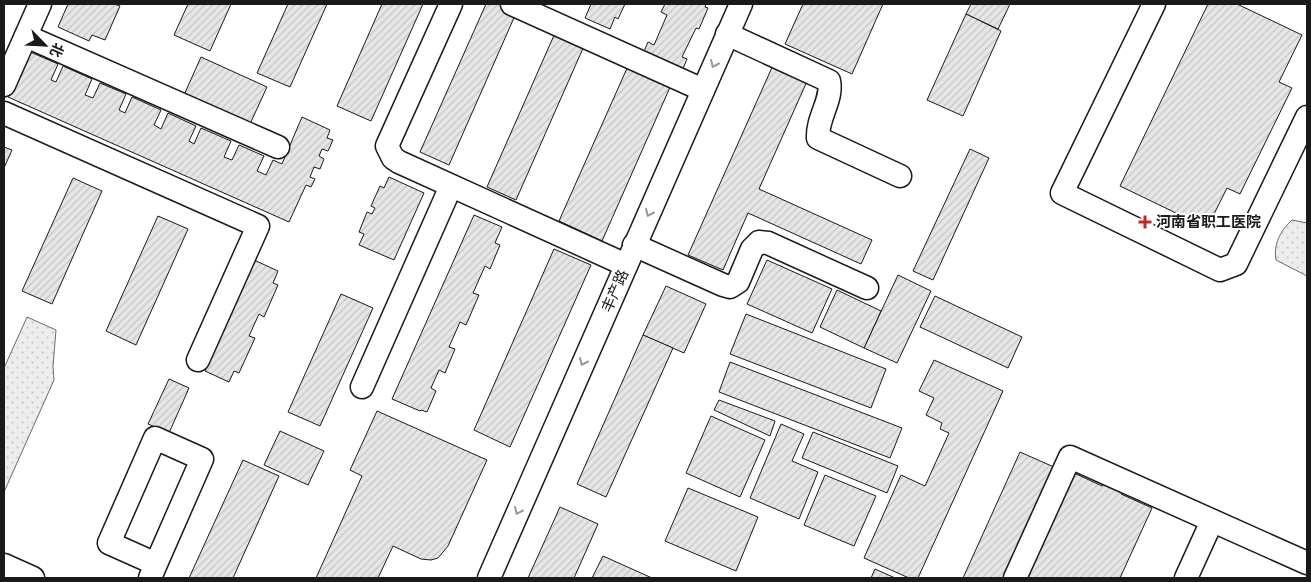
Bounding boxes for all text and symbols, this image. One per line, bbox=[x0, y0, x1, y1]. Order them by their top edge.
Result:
north arrow bbox=[20, 20, 70, 70]
text: 北 bbox=[47, 41, 67, 60]
one-way arrow bbox=[710, 59, 721, 68]
one-way arrow bbox=[644, 208, 655, 217]
place label: 河南省职工医院 bbox=[1156, 213, 1261, 231]
marker: 河南省职工医院 bbox=[1138, 215, 1152, 229]
street label: 丰产路 bbox=[598, 267, 632, 315]
one-way arrow bbox=[579, 357, 590, 366]
one-way arrow bbox=[513, 506, 524, 515]

